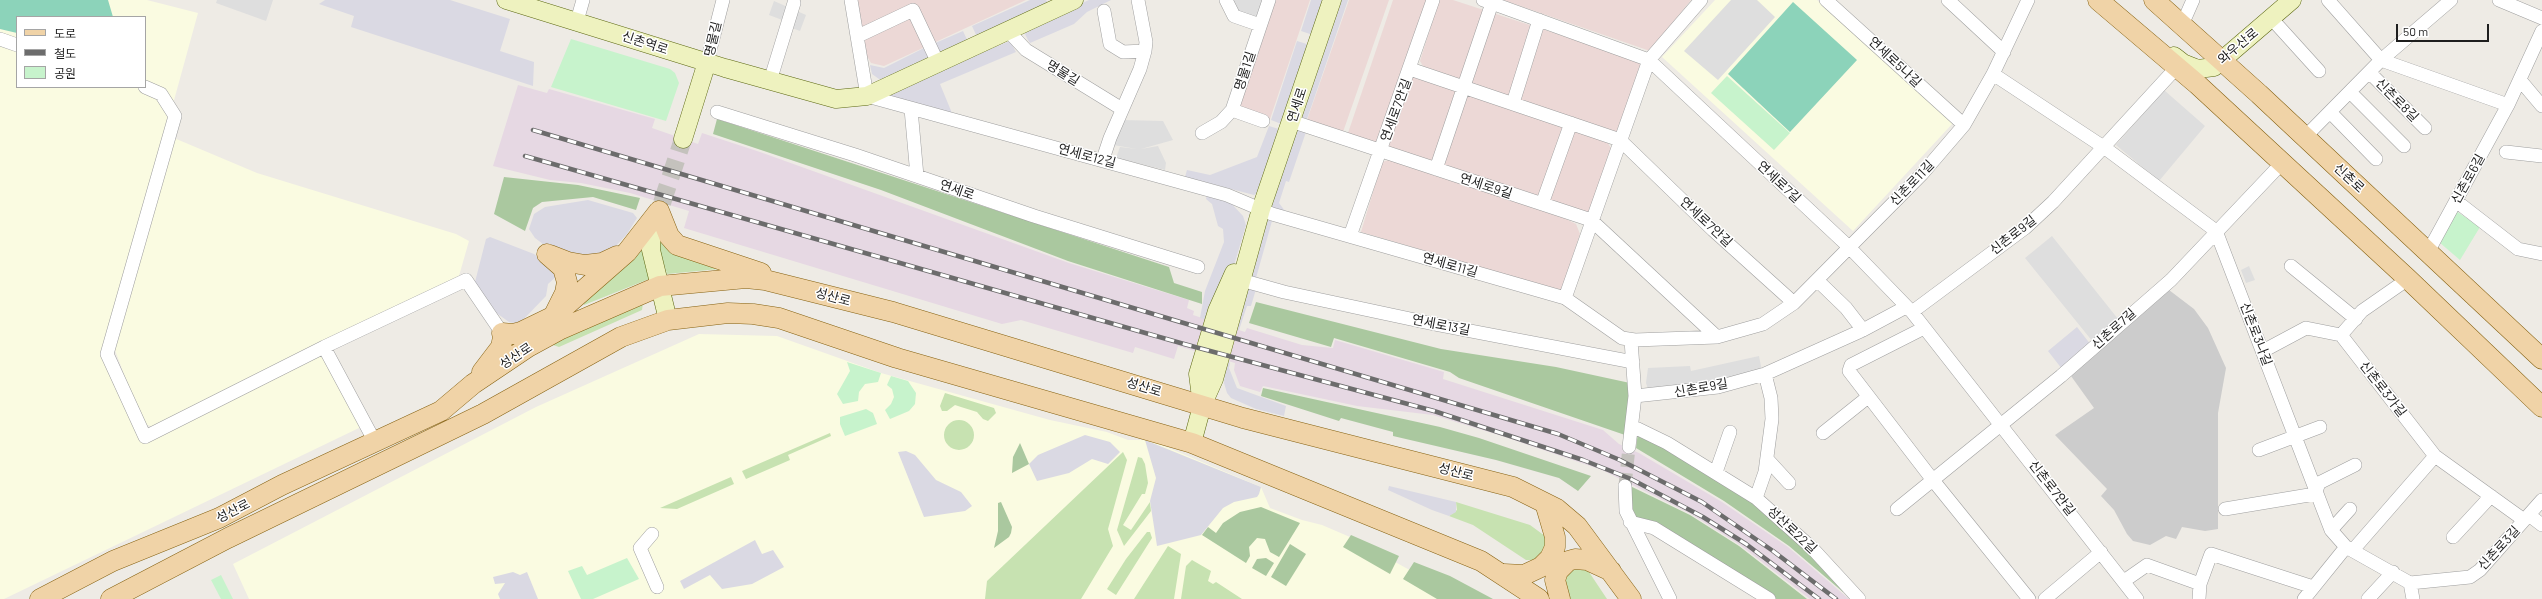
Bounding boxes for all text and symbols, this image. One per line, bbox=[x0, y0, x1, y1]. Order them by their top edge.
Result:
legend bbox=[16, 16, 146, 88]
scale bar bbox=[2398, 16, 2491, 42]
street label: 명물길 bbox=[701, 20, 725, 58]
text: 50 m bbox=[2403, 24, 2428, 38]
street label: 와우산로 bbox=[2215, 25, 2261, 67]
text: 도로 bbox=[54, 26, 76, 40]
street label: 신촌역로 bbox=[620, 28, 670, 58]
street label: 연세로5나길 bbox=[1865, 34, 1925, 90]
text: 철도 bbox=[54, 46, 76, 60]
street label: 명물1길 bbox=[1231, 49, 1259, 93]
street label: 명물길 bbox=[1044, 57, 1082, 89]
text: 공원 bbox=[54, 66, 76, 80]
street label: 신촌로8길 bbox=[2372, 75, 2422, 125]
street label: 연세로7안길 bbox=[1377, 76, 1415, 144]
street label: 연세로 bbox=[1284, 86, 1310, 124]
street label: 연세로12길 bbox=[1056, 141, 1118, 171]
street label: 신촌로6길 bbox=[2448, 151, 2488, 207]
street label: 신촌로11길 bbox=[1887, 157, 1937, 209]
street label: 연세로7길 bbox=[1754, 158, 1804, 206]
street label: 신촌로 bbox=[2331, 160, 2367, 196]
street label: 연세로9길 bbox=[1458, 170, 1514, 202]
street label: 연세로 bbox=[937, 177, 977, 203]
street label: 연세로7안길 bbox=[1677, 194, 1735, 250]
street label: 신촌로9길 bbox=[1987, 212, 2039, 258]
street label: 연세로11길 bbox=[1420, 250, 1480, 280]
street label: 성산로 bbox=[814, 285, 852, 309]
street label: 신촌로3나길 bbox=[2237, 300, 2275, 368]
street label: 신촌로7길 bbox=[2089, 305, 2139, 353]
street label: 연세로13길 bbox=[1411, 312, 1471, 338]
street label: 성산로 bbox=[497, 340, 535, 372]
street label: 신촌로3가길 bbox=[2356, 358, 2410, 420]
street label: 성산로 bbox=[1125, 374, 1163, 400]
street label: 신촌로9길 bbox=[1673, 376, 1729, 400]
street label: 신촌로7안길 bbox=[2026, 457, 2078, 519]
street label: 성산로 bbox=[1437, 460, 1475, 484]
street label: 성산로 bbox=[213, 496, 253, 526]
street label: 성산로22길 bbox=[1764, 503, 1820, 557]
street label: 신촌로3길 bbox=[2475, 523, 2523, 573]

